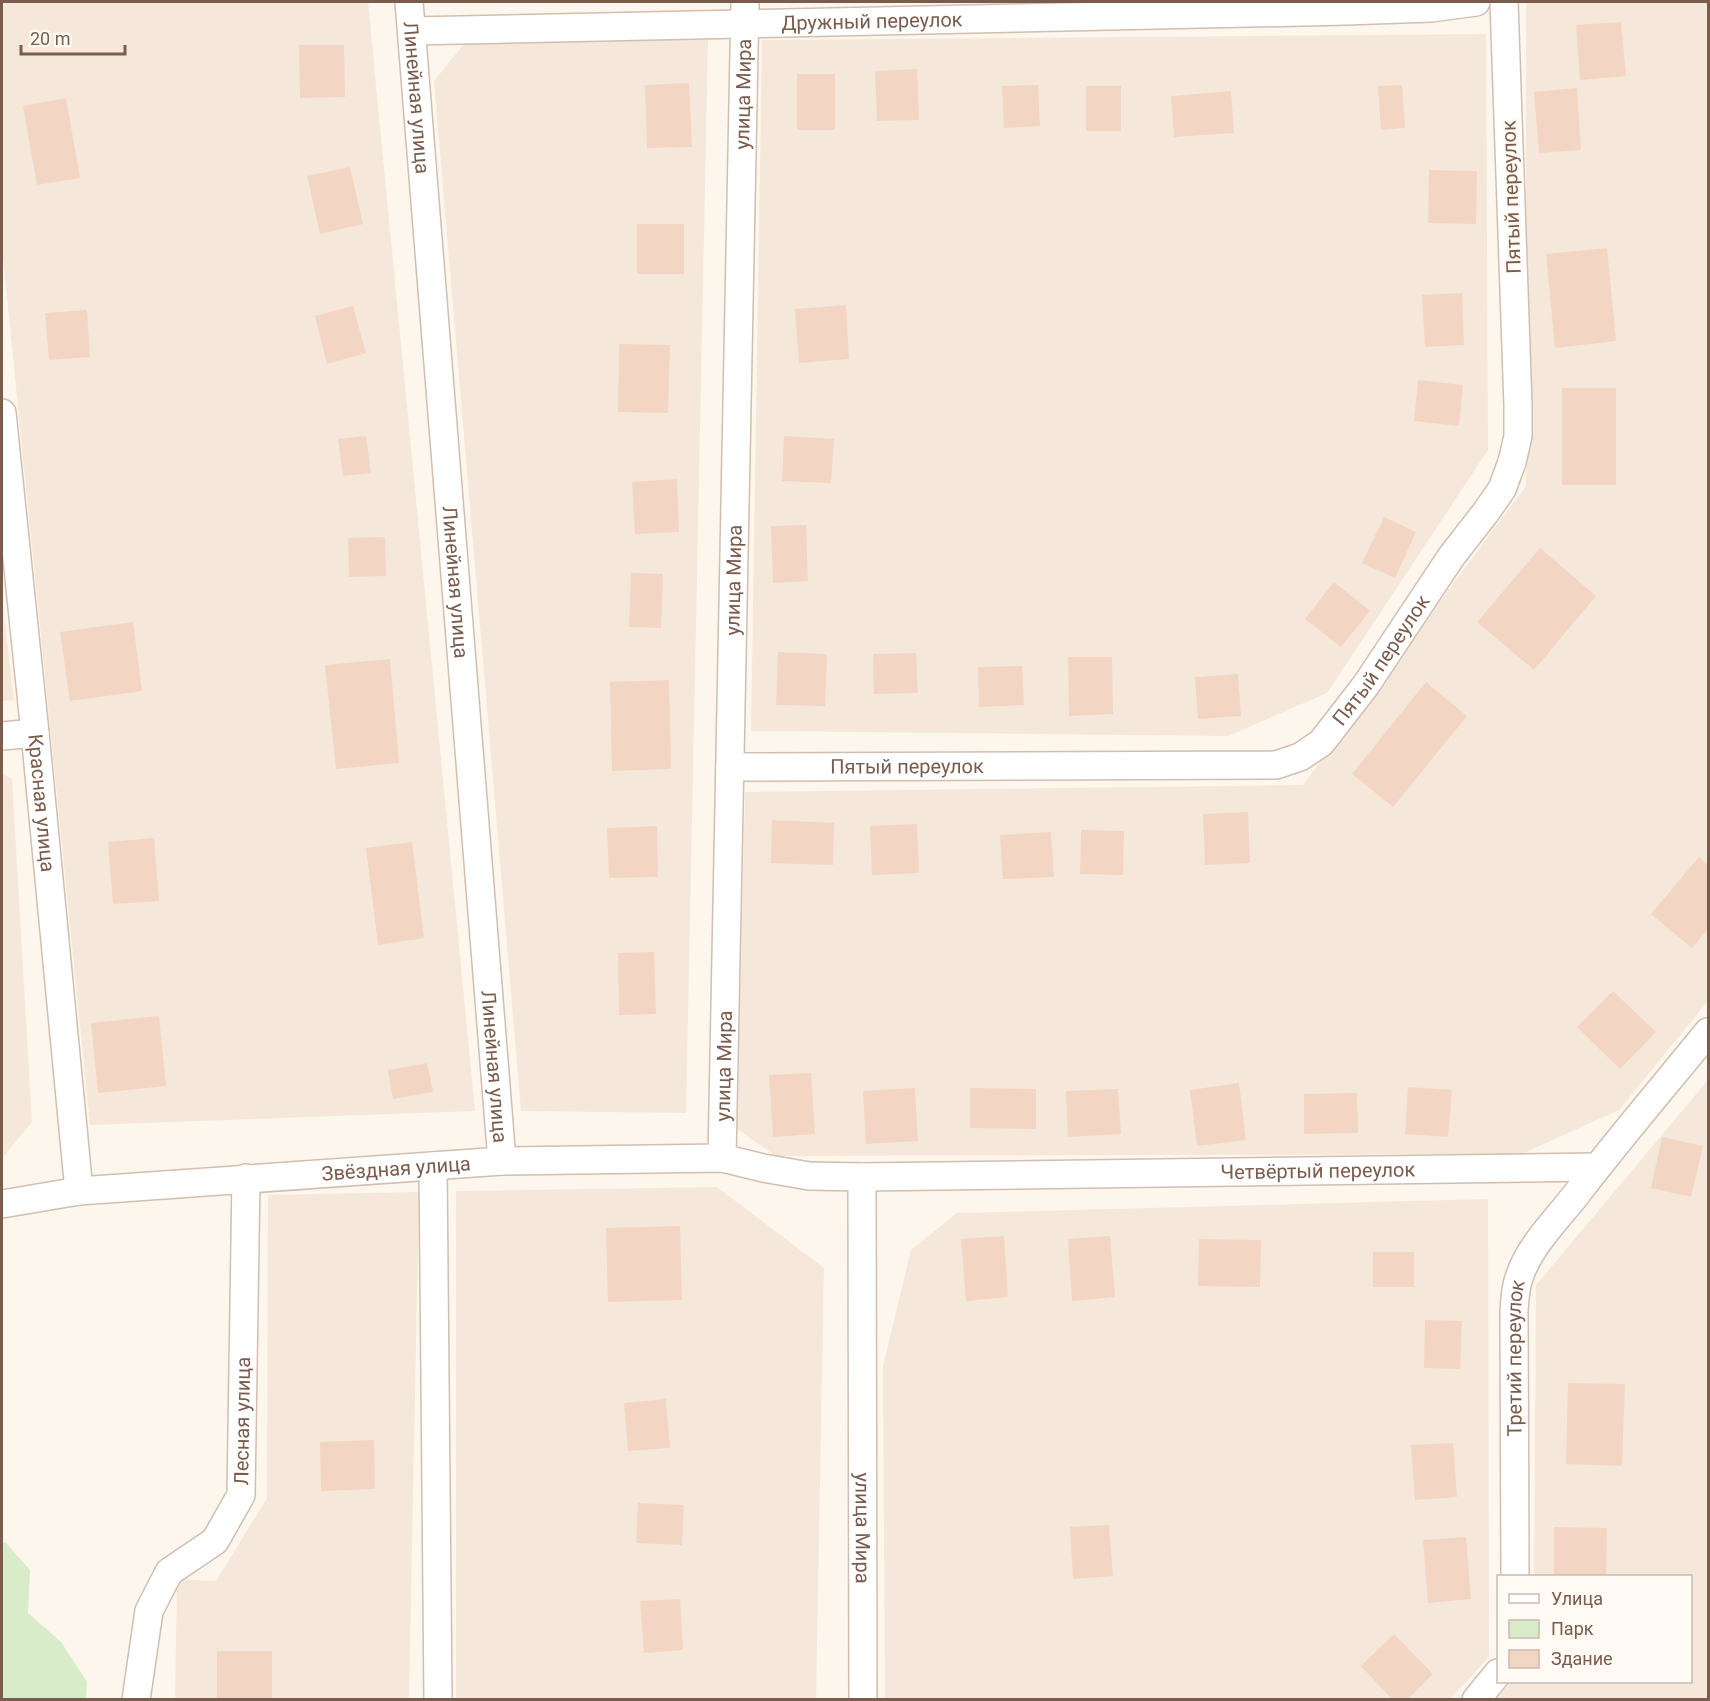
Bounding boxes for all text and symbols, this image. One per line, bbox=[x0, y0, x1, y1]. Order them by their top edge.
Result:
street label: Дружный переулок bbox=[781, 7, 963, 35]
scale bar bbox=[21, 18, 124, 56]
street label: Линейная улица bbox=[399, 21, 435, 175]
text: 20 m bbox=[30, 28, 70, 49]
street label: улица Мира bbox=[730, 38, 756, 150]
street label: Пятый переулок bbox=[1496, 120, 1526, 274]
street label: Линейная улица bbox=[437, 505, 474, 659]
street label: улица Мира bbox=[720, 524, 747, 636]
street label: Пятый переулок bbox=[1327, 590, 1435, 730]
street label: Красная улица bbox=[23, 733, 60, 873]
street label: Пятый переулок bbox=[830, 754, 984, 779]
street label: Линейная улица bbox=[476, 989, 512, 1144]
street label: улица Мира bbox=[711, 1010, 737, 1122]
street label: Звёздная улица bbox=[321, 1151, 472, 1186]
street label: Четвёртый переулок bbox=[1220, 1157, 1416, 1184]
street label: Третий переулок bbox=[1502, 1277, 1530, 1437]
street label: Лесная улица bbox=[229, 1357, 255, 1486]
street label: улица Мира bbox=[851, 1472, 875, 1584]
legend bbox=[1497, 1575, 1692, 1683]
text: Улица bbox=[1551, 1588, 1603, 1609]
text: Парк bbox=[1551, 1618, 1594, 1639]
text: Здание bbox=[1551, 1648, 1613, 1669]

